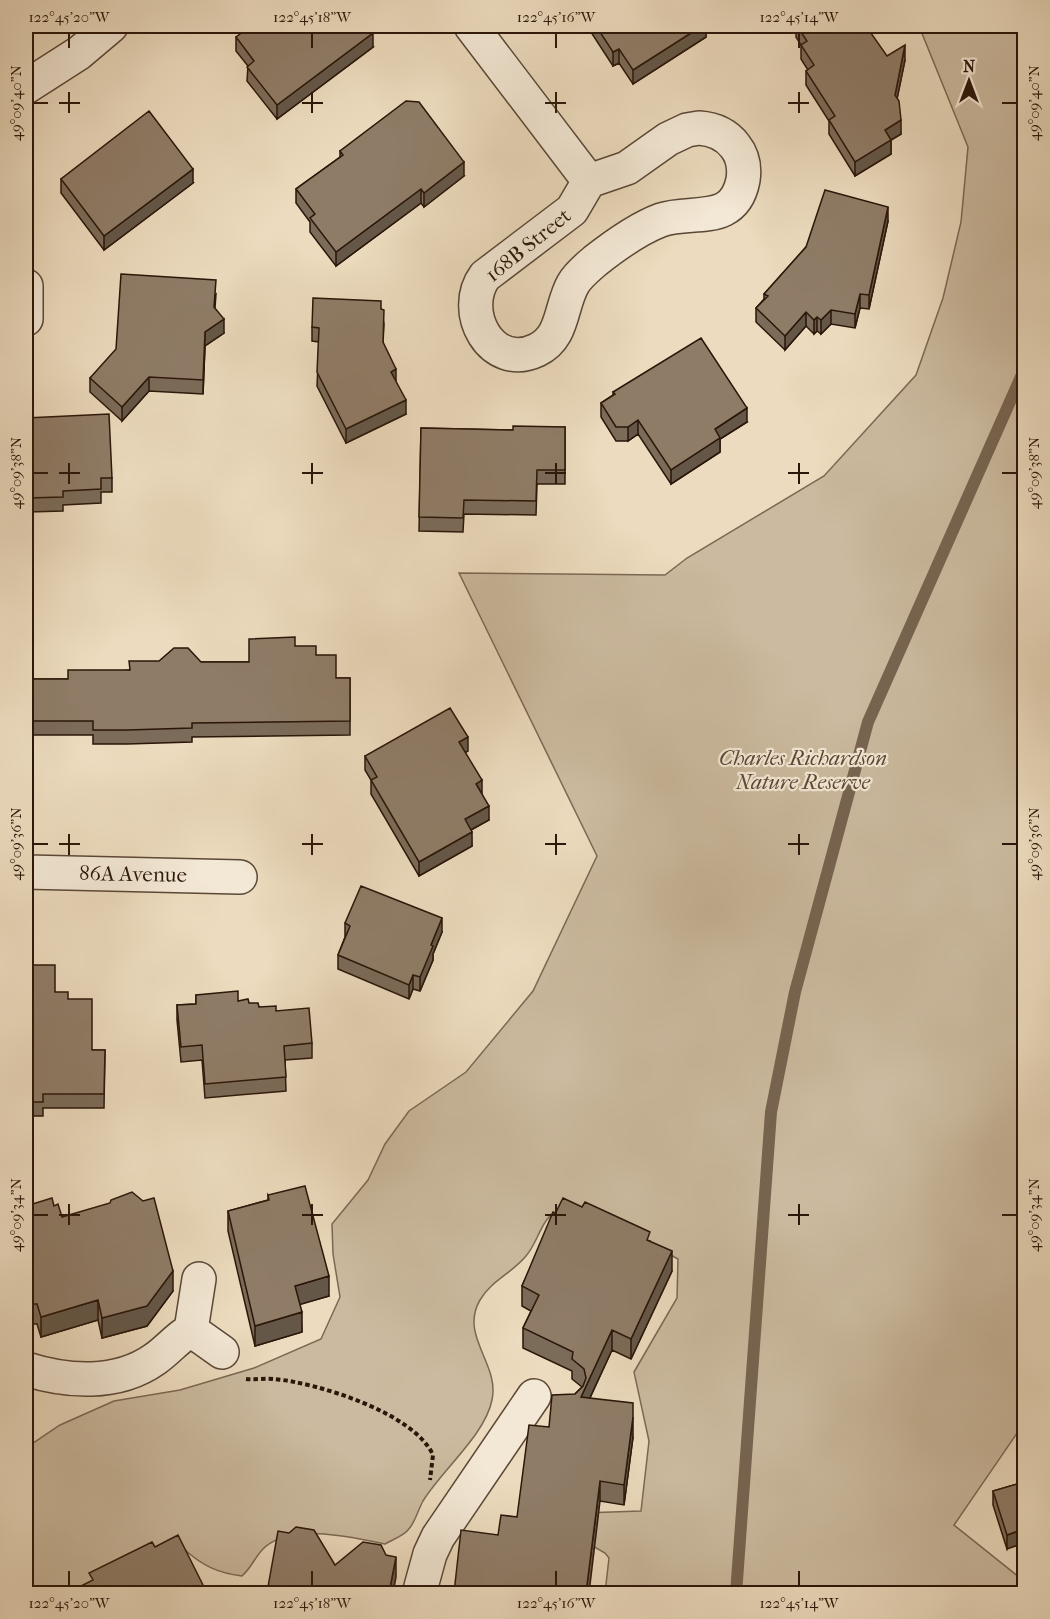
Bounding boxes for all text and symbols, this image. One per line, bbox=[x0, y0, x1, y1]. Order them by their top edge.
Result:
text: 122°45'20"W bbox=[29, 8, 111, 26]
text: 122°45'18"W bbox=[273, 8, 352, 26]
text: 122°45'16"W bbox=[517, 8, 596, 26]
text: 122°45'14"W bbox=[759, 8, 840, 26]
north arrow bbox=[939, 51, 999, 111]
text: N bbox=[963, 57, 976, 76]
text: 49°09'40"N bbox=[7, 64, 25, 141]
text: 49°09'40"N bbox=[1025, 64, 1043, 141]
street label: 168B Street bbox=[480, 203, 576, 287]
text: 49°09'38"N bbox=[7, 436, 25, 509]
text: 49°09'38"N bbox=[1025, 436, 1043, 509]
park label: Charles Richardson Nature Reserve bbox=[719, 746, 887, 794]
text: 49°09'36"N bbox=[7, 807, 25, 881]
text: 49°09'36"N bbox=[1025, 807, 1043, 881]
street label: 86A Avenue bbox=[79, 861, 187, 887]
text: 49°09'34"N bbox=[7, 1178, 25, 1252]
text: 49°09'34"N bbox=[1025, 1178, 1043, 1252]
text: 122°45'20"W bbox=[29, 1594, 111, 1612]
text: 122°45'18"W bbox=[273, 1594, 352, 1612]
text: 122°45'16"W bbox=[517, 1594, 596, 1612]
text: 122°45'14"W bbox=[759, 1594, 840, 1612]

